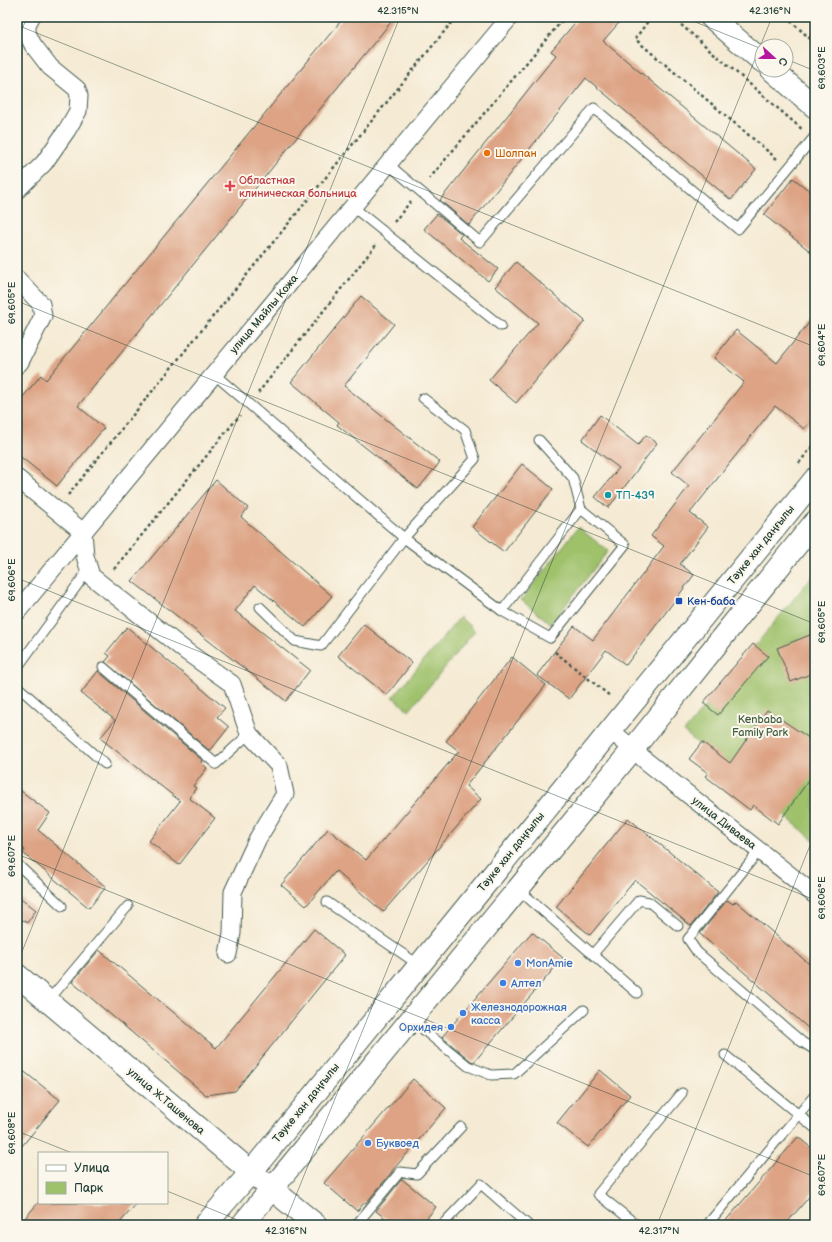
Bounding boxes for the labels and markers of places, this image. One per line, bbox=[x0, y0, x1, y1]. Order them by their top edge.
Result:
place label: Шолпан bbox=[495, 147, 537, 160]
marker: Шолпан bbox=[482, 148, 492, 158]
place label: Областная клиническая больница bbox=[239, 174, 357, 200]
marker: Областная клиническая больница bbox=[224, 180, 236, 192]
place label: ТП-439 bbox=[616, 489, 655, 502]
marker: ТП-439 bbox=[603, 490, 613, 500]
place label: Кен-баба bbox=[687, 595, 736, 608]
marker: Кен-баба bbox=[674, 596, 684, 606]
place label: MonAmie bbox=[526, 957, 573, 970]
marker: MonAmie bbox=[513, 958, 523, 968]
place label: Алтел bbox=[510, 977, 541, 990]
marker: Алтел bbox=[498, 978, 508, 988]
place label: Железнодорожная касса bbox=[471, 1001, 567, 1027]
marker: Железнодорожная касса bbox=[458, 1008, 468, 1018]
place label: Орхидея bbox=[399, 1021, 443, 1034]
marker: Орхидея bbox=[446, 1022, 456, 1032]
place label: Буквоед bbox=[376, 1137, 419, 1150]
marker: Буквоед bbox=[363, 1138, 373, 1148]

